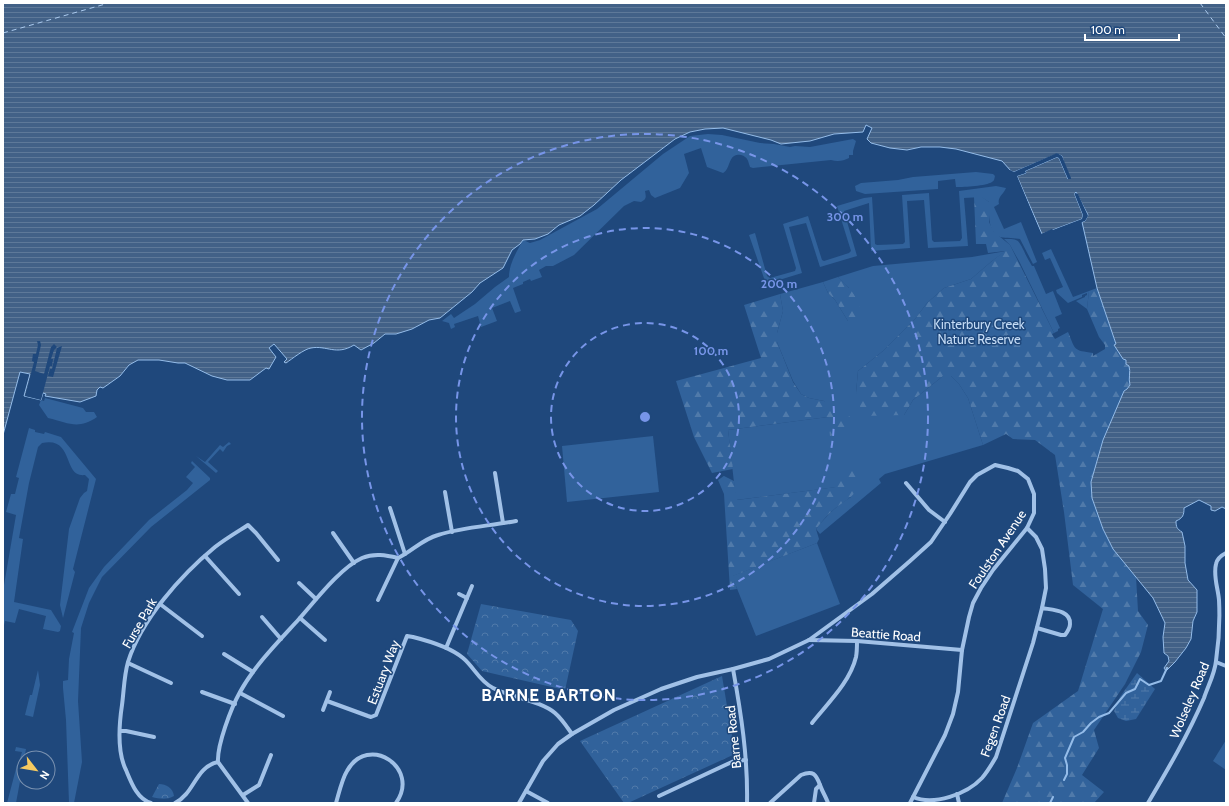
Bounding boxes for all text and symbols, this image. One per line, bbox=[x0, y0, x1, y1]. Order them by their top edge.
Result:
scale bar bbox=[1085, 16, 1179, 42]
text: 100 m bbox=[1091, 22, 1125, 37]
text: 300 m bbox=[827, 209, 863, 224]
text: 200 m bbox=[761, 276, 797, 291]
park label: Kinterbury Creek Nature Reserve bbox=[933, 316, 1025, 347]
text: 100 m bbox=[694, 343, 728, 358]
centre of rings bbox=[638, 410, 652, 424]
street label: Foulston Avenue bbox=[965, 506, 1029, 591]
street label: Furse Park bbox=[118, 595, 160, 651]
street label: Beattie Road bbox=[851, 624, 921, 644]
street label: Estuary Way bbox=[363, 637, 403, 707]
street label: Wolseley Road bbox=[1166, 659, 1212, 741]
district label: BARNE BARTON bbox=[481, 685, 617, 705]
street label: Fegen Road bbox=[976, 693, 1014, 759]
street label: Barne Road bbox=[722, 705, 744, 769]
north arrow bbox=[16, 750, 56, 790]
text: N bbox=[37, 768, 53, 782]

